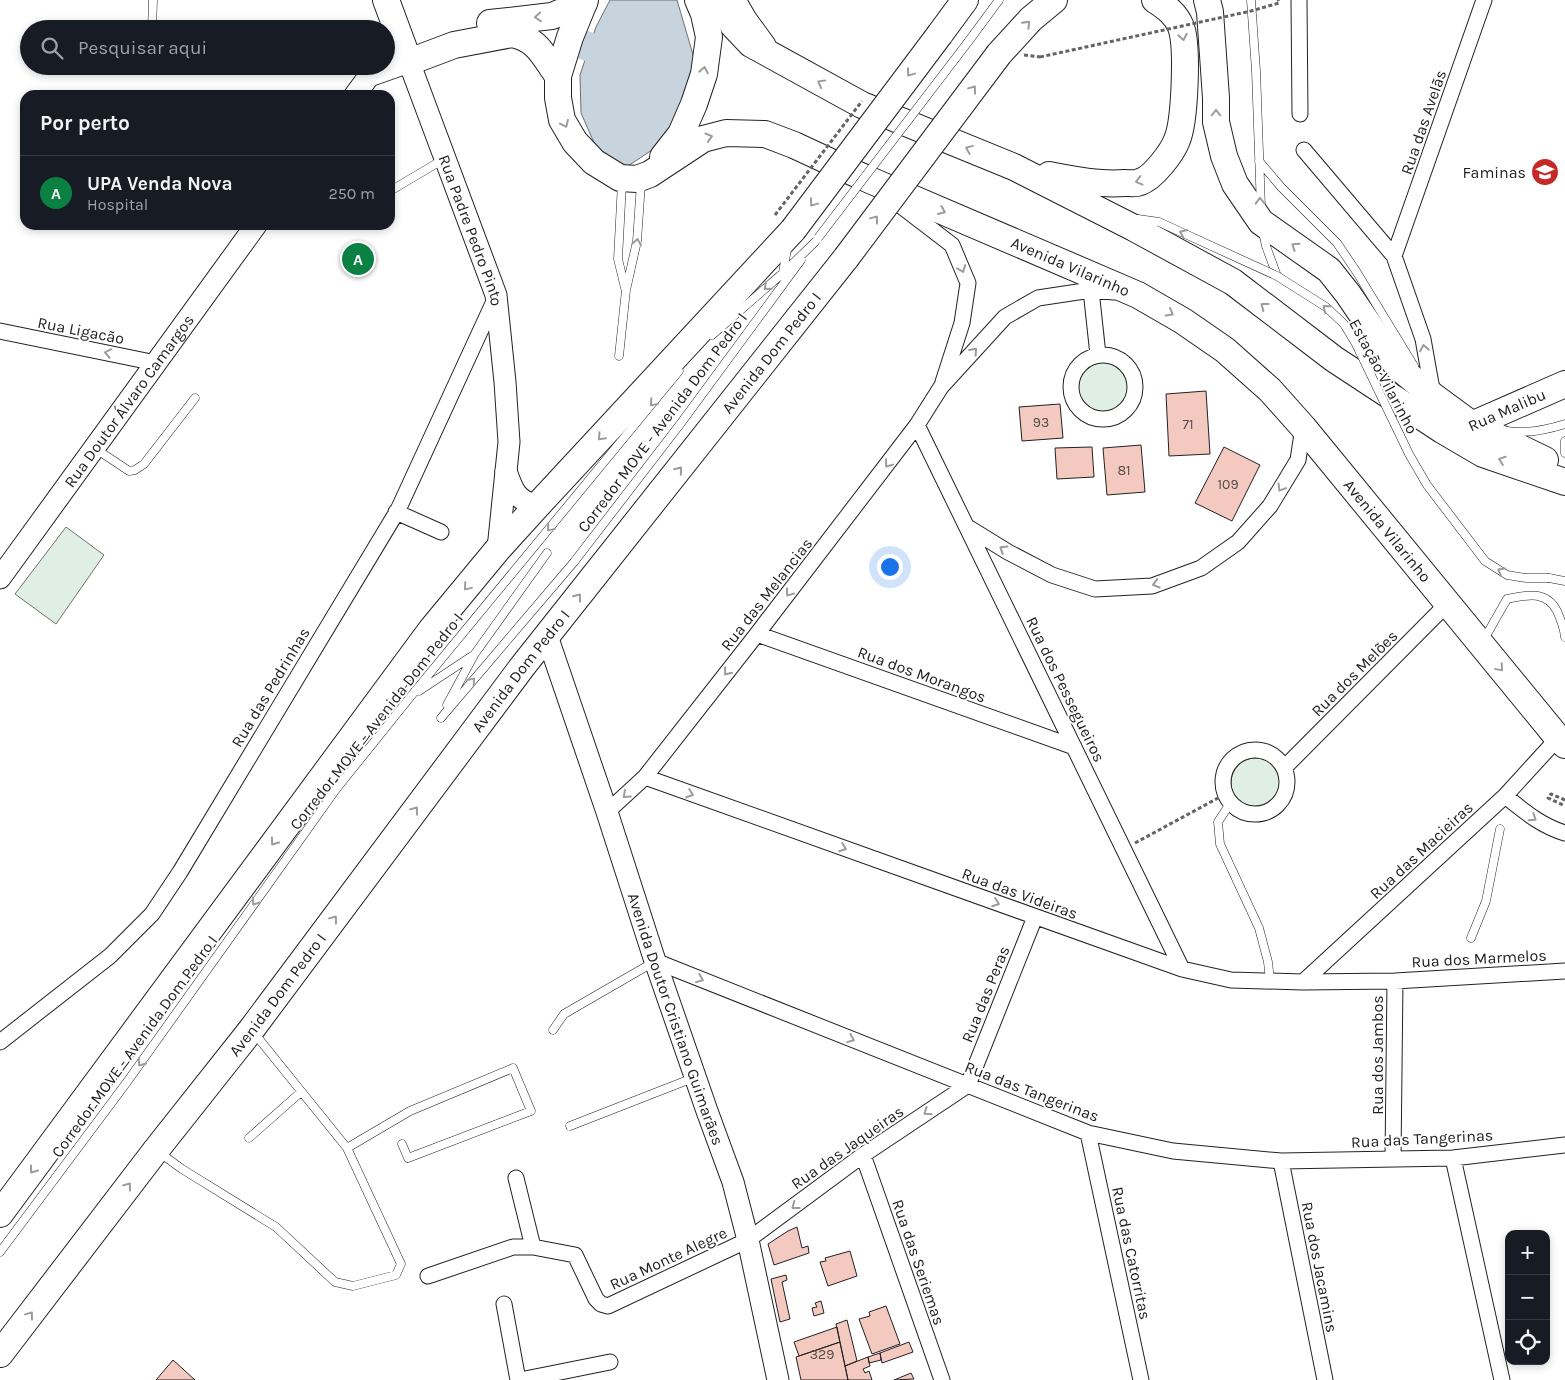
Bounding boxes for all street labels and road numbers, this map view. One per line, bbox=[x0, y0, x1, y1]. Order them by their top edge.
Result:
street label: Rua das Avelãs bbox=[1397, 67, 1450, 177]
street label: Rua Padre Pedro Pinto bbox=[434, 152, 506, 307]
street label: Avenida Vilarinho bbox=[1008, 233, 1133, 300]
street label: Avenida Dom Pedro I bbox=[718, 289, 825, 417]
street label: Corredor MOVE - Avenida Dom Pedro I bbox=[574, 309, 751, 536]
street label: Rua Doutor Álvaro Camargos bbox=[60, 311, 198, 491]
street label: Rua Ligacão bbox=[36, 313, 126, 348]
street label: Estação Vilarinho bbox=[1345, 315, 1422, 437]
street label: Rua Malibu bbox=[1465, 385, 1549, 435]
street label: Avenida Vilarinho bbox=[1340, 476, 1435, 586]
street label: Rua das Melancias bbox=[717, 534, 816, 654]
street label: Avenida Dom Pedro I bbox=[468, 606, 574, 736]
street label: Corredor MOVE - Avenida Dom Pedro I bbox=[286, 609, 467, 834]
street label: Rua dos Pessegueiros bbox=[1022, 613, 1109, 765]
street label: Rua das Pedrinhas bbox=[227, 624, 314, 751]
street label: Rua dos Melões bbox=[1307, 626, 1401, 720]
street label: Rua dos Morangos bbox=[855, 642, 989, 707]
street label: Rua das Macieiras bbox=[1366, 798, 1477, 903]
street label: Rua das Videiras bbox=[959, 864, 1080, 923]
street label: Avenida Doutor Cristiano Guimarães bbox=[624, 890, 728, 1148]
street label: Avenida Dom Pedro I bbox=[225, 929, 330, 1060]
street label: Corredor MOVE - Avenida Dom Pedro I bbox=[47, 931, 221, 1161]
street label: Rua das Peras bbox=[957, 943, 1014, 1045]
street label: Rua dos Marmelos bbox=[1411, 945, 1547, 972]
street label: Rua dos Jambos bbox=[1368, 995, 1387, 1115]
street label: Rua das Tangerinas bbox=[962, 1057, 1102, 1126]
street label: Rua das Jaqueiras bbox=[787, 1102, 907, 1193]
street label: Rua das Tangerinas bbox=[1350, 1125, 1494, 1152]
street label: Rua das Catorritas bbox=[1108, 1185, 1155, 1321]
street label: Rua das Seriemas bbox=[888, 1197, 949, 1327]
street label: Rua dos Jacamins bbox=[1298, 1200, 1341, 1334]
street label: Rua Monte Alegre bbox=[607, 1223, 730, 1294]

